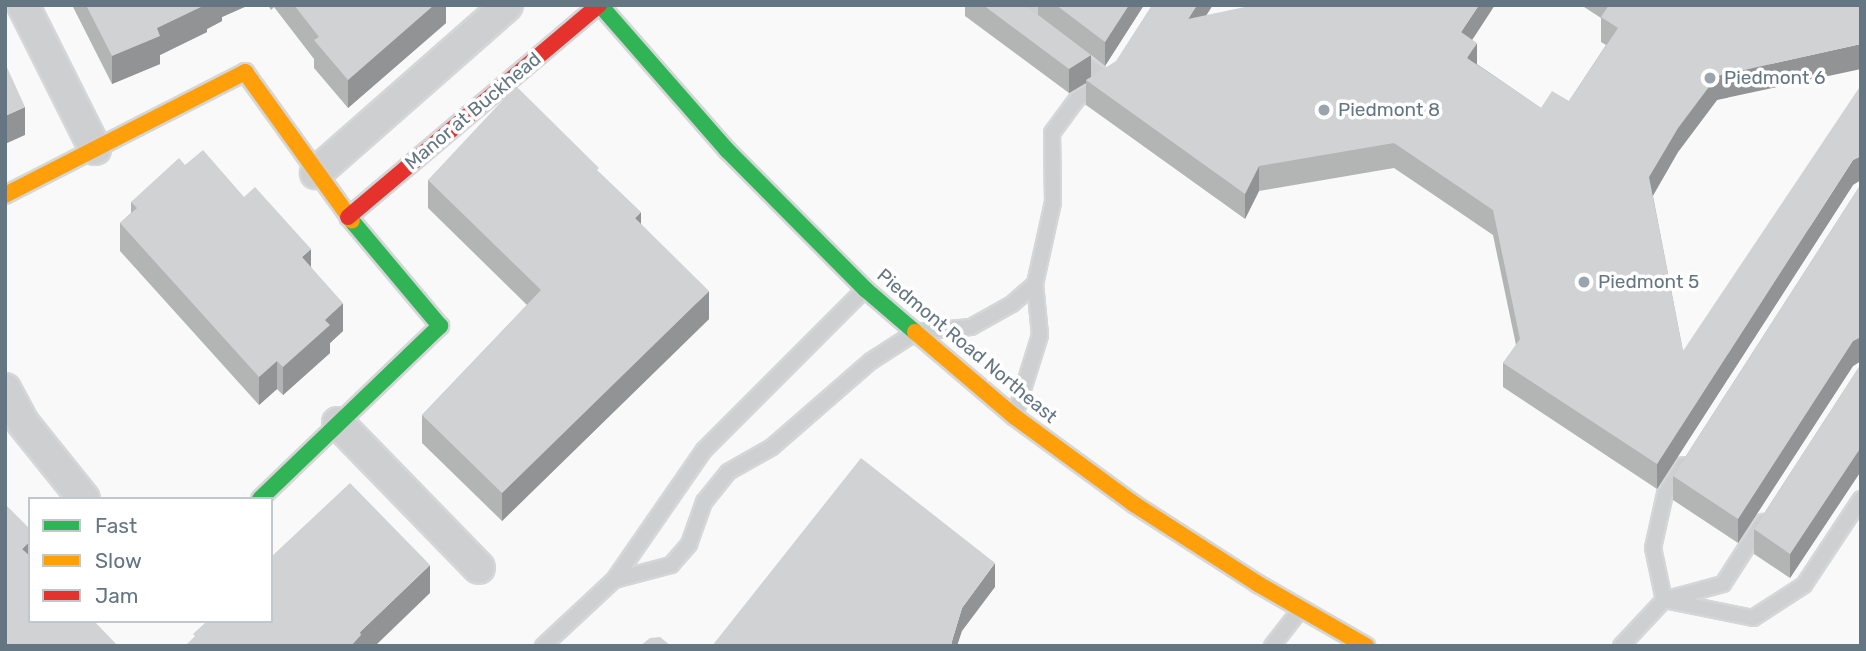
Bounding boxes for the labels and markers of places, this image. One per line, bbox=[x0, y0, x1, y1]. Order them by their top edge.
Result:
place label: Piedmont 6 bbox=[1724, 67, 1825, 89]
marker: Piedmont 6 bbox=[1702, 70, 1718, 86]
place label: Piedmont 8 bbox=[1338, 99, 1440, 121]
marker: Piedmont 8 bbox=[1316, 102, 1332, 118]
place label: Piedmont 5 bbox=[1598, 271, 1699, 293]
marker: Piedmont 5 bbox=[1576, 274, 1592, 290]

